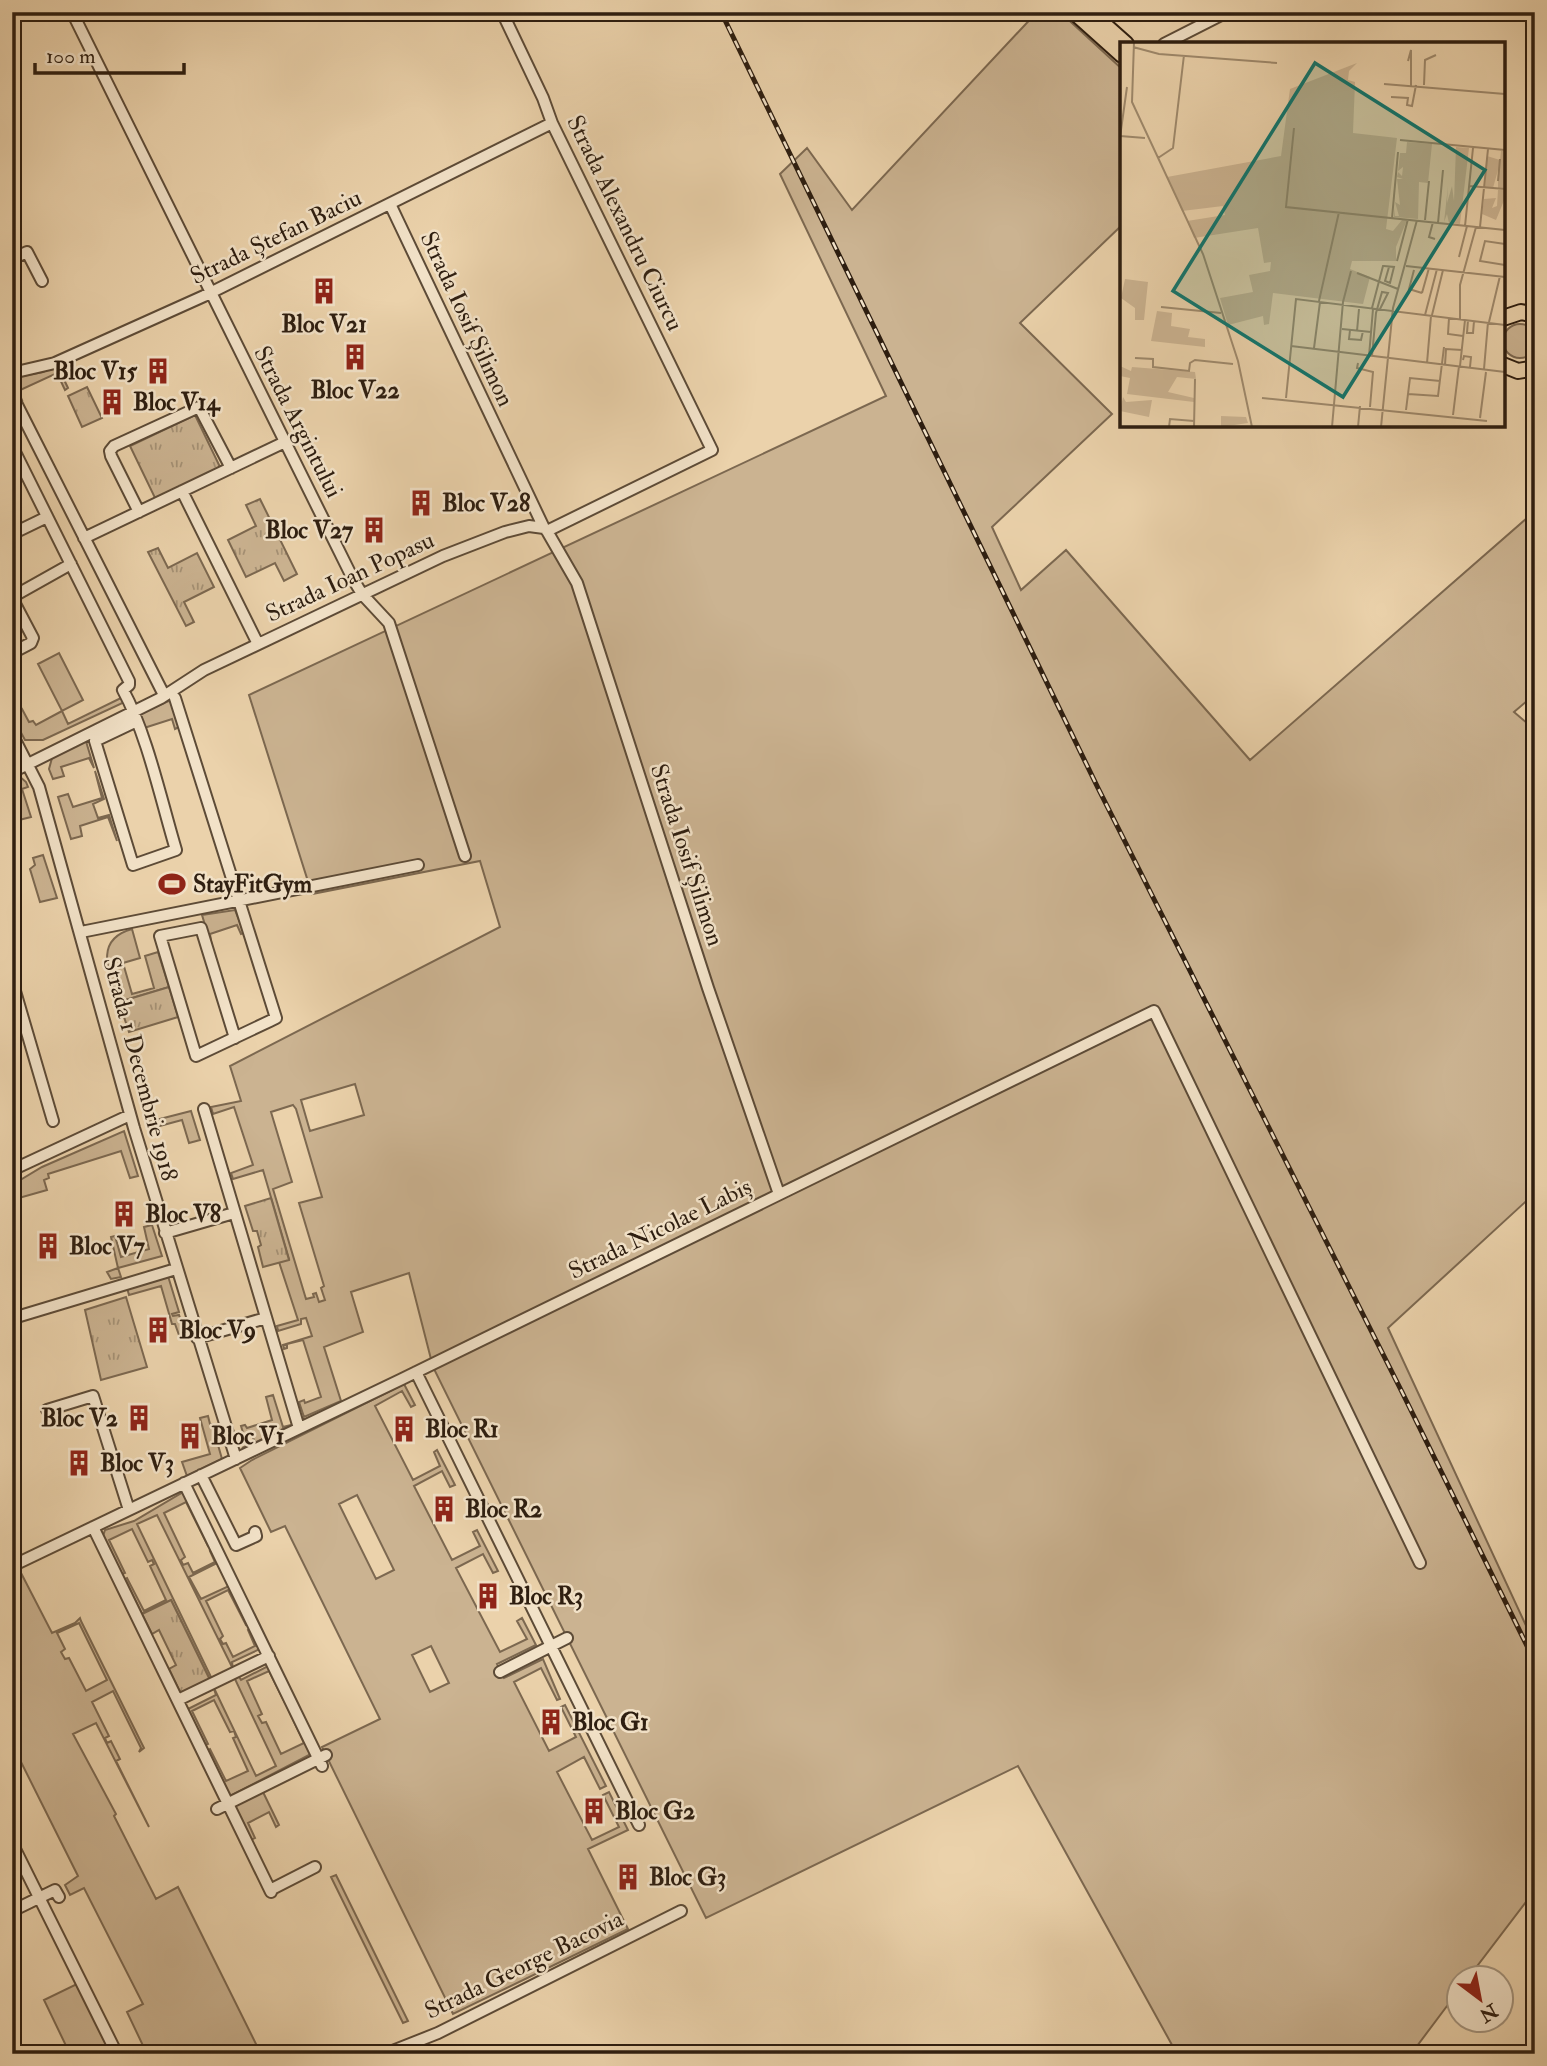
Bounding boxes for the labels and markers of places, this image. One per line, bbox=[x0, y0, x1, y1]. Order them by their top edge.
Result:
building icon: Bloc V21 bbox=[309, 276, 339, 306]
place label: Bloc V21 bbox=[281, 309, 367, 340]
building icon: Bloc V22 bbox=[340, 342, 370, 372]
place label: Bloc V15 bbox=[53, 356, 137, 387]
building icon: Bloc V15 bbox=[143, 356, 173, 386]
place label: Bloc V22 bbox=[310, 375, 400, 406]
building icon: Bloc V14 bbox=[97, 387, 127, 417]
place label: Bloc V14 bbox=[133, 387, 221, 418]
building icon: Bloc V28 bbox=[406, 488, 436, 518]
place label: Bloc V28 bbox=[442, 488, 531, 519]
place label: Bloc V27 bbox=[265, 515, 354, 546]
building icon: Bloc V27 bbox=[359, 515, 389, 545]
sports icon: StayFitGym bbox=[157, 869, 187, 899]
place label: StayFitGym bbox=[193, 869, 312, 900]
building icon: Bloc V8 bbox=[109, 1199, 139, 1229]
place label: Bloc V8 bbox=[145, 1199, 222, 1230]
building icon: Bloc V7 bbox=[33, 1231, 63, 1261]
place label: Bloc V7 bbox=[69, 1231, 146, 1262]
building icon: Bloc V9 bbox=[143, 1315, 173, 1345]
place label: Bloc V9 bbox=[179, 1315, 256, 1346]
place label: Bloc V2 bbox=[41, 1403, 118, 1434]
building icon: Bloc V2 bbox=[124, 1403, 154, 1433]
building icon: Bloc R1 bbox=[389, 1414, 419, 1444]
place label: Bloc R1 bbox=[425, 1414, 499, 1445]
building icon: Bloc V1 bbox=[175, 1421, 205, 1451]
place label: Bloc V1 bbox=[211, 1421, 284, 1452]
building icon: Bloc V3 bbox=[64, 1448, 94, 1478]
place label: Bloc V3 bbox=[100, 1448, 174, 1479]
building icon: Bloc R2 bbox=[429, 1494, 459, 1524]
place label: Bloc R2 bbox=[465, 1494, 542, 1525]
building icon: Bloc R3 bbox=[473, 1581, 503, 1611]
place label: Bloc R3 bbox=[509, 1581, 583, 1612]
building icon: Bloc G1 bbox=[536, 1707, 566, 1737]
place label: Bloc G1 bbox=[572, 1707, 649, 1738]
building icon: Bloc G2 bbox=[579, 1796, 609, 1826]
place label: Bloc G2 bbox=[615, 1796, 695, 1827]
building icon: Bloc G3 bbox=[613, 1862, 643, 1892]
place label: Bloc G3 bbox=[649, 1862, 726, 1893]

